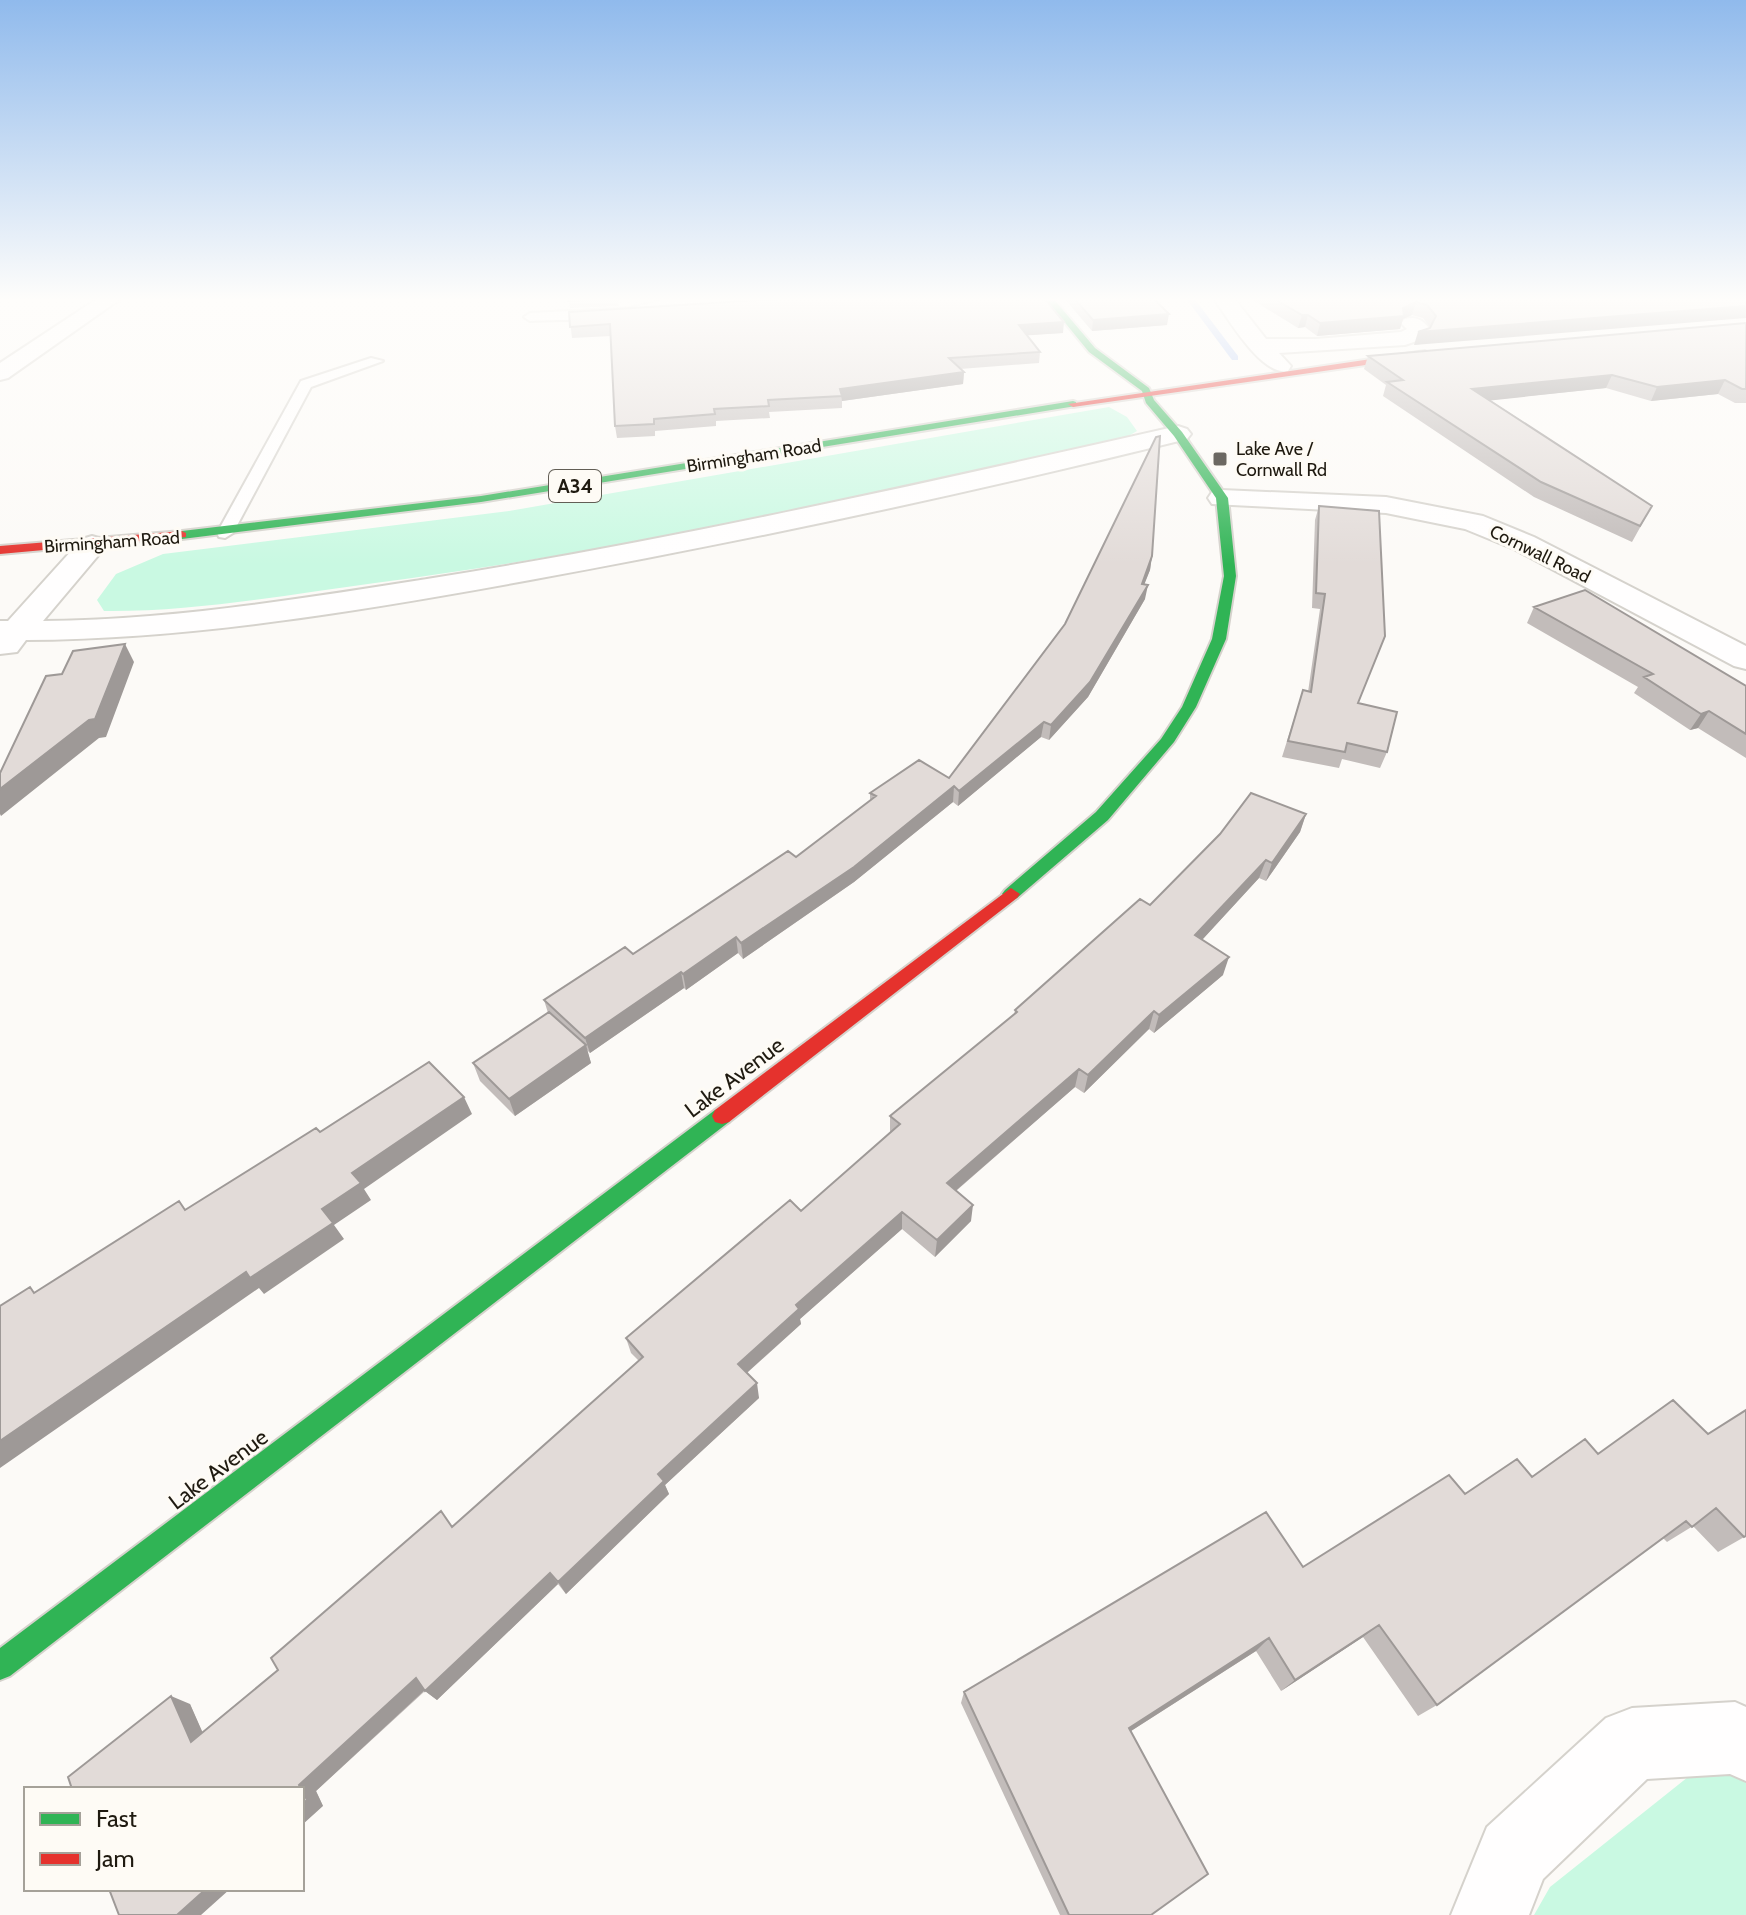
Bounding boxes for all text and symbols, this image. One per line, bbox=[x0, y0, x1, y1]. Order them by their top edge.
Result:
street label: Birmingham Road bbox=[685, 434, 823, 478]
place label: Lake Ave / Cornwall Rd bbox=[1236, 438, 1327, 481]
marker: Lake Ave / Cornwall Rd bbox=[1211, 450, 1229, 468]
road number: A34 bbox=[549, 470, 601, 502]
street label: Cornwall Road bbox=[1486, 520, 1594, 588]
street label: Birmingham Road bbox=[43, 526, 181, 558]
street label: Lake Avenue bbox=[679, 1031, 789, 1123]
street label: Lake Avenue bbox=[163, 1423, 273, 1515]
legend bbox=[24, 1787, 304, 1891]
text: Fast bbox=[96, 1804, 137, 1833]
text: Jam bbox=[95, 1844, 134, 1873]

